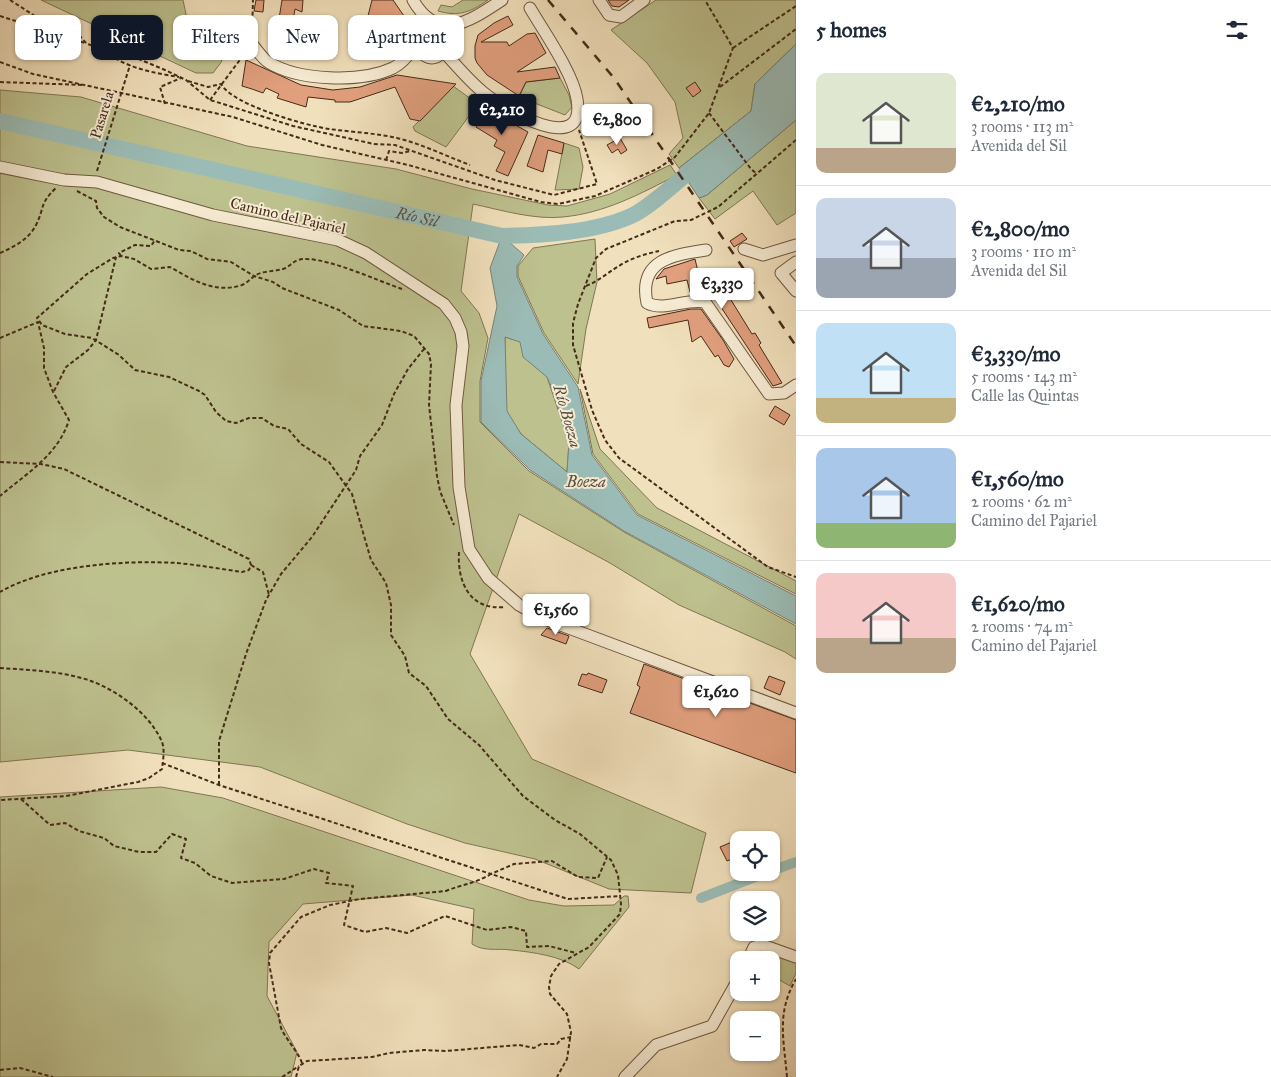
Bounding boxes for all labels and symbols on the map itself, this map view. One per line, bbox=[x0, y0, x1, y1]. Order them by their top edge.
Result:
street label: Pasarela bbox=[86, 88, 118, 141]
pin: €2,210 bbox=[461, 94, 543, 136]
pin: €2,800 bbox=[576, 104, 658, 146]
street label: Camino del Pajariel bbox=[228, 194, 348, 238]
water label: Río Sil bbox=[393, 203, 442, 231]
pin: €3,330 bbox=[681, 268, 763, 310]
water label: Río Boeza bbox=[549, 381, 586, 450]
water label: Boeza bbox=[565, 472, 606, 491]
pin: €1,560 bbox=[515, 594, 597, 636]
pin: €1,620 bbox=[675, 676, 757, 718]

